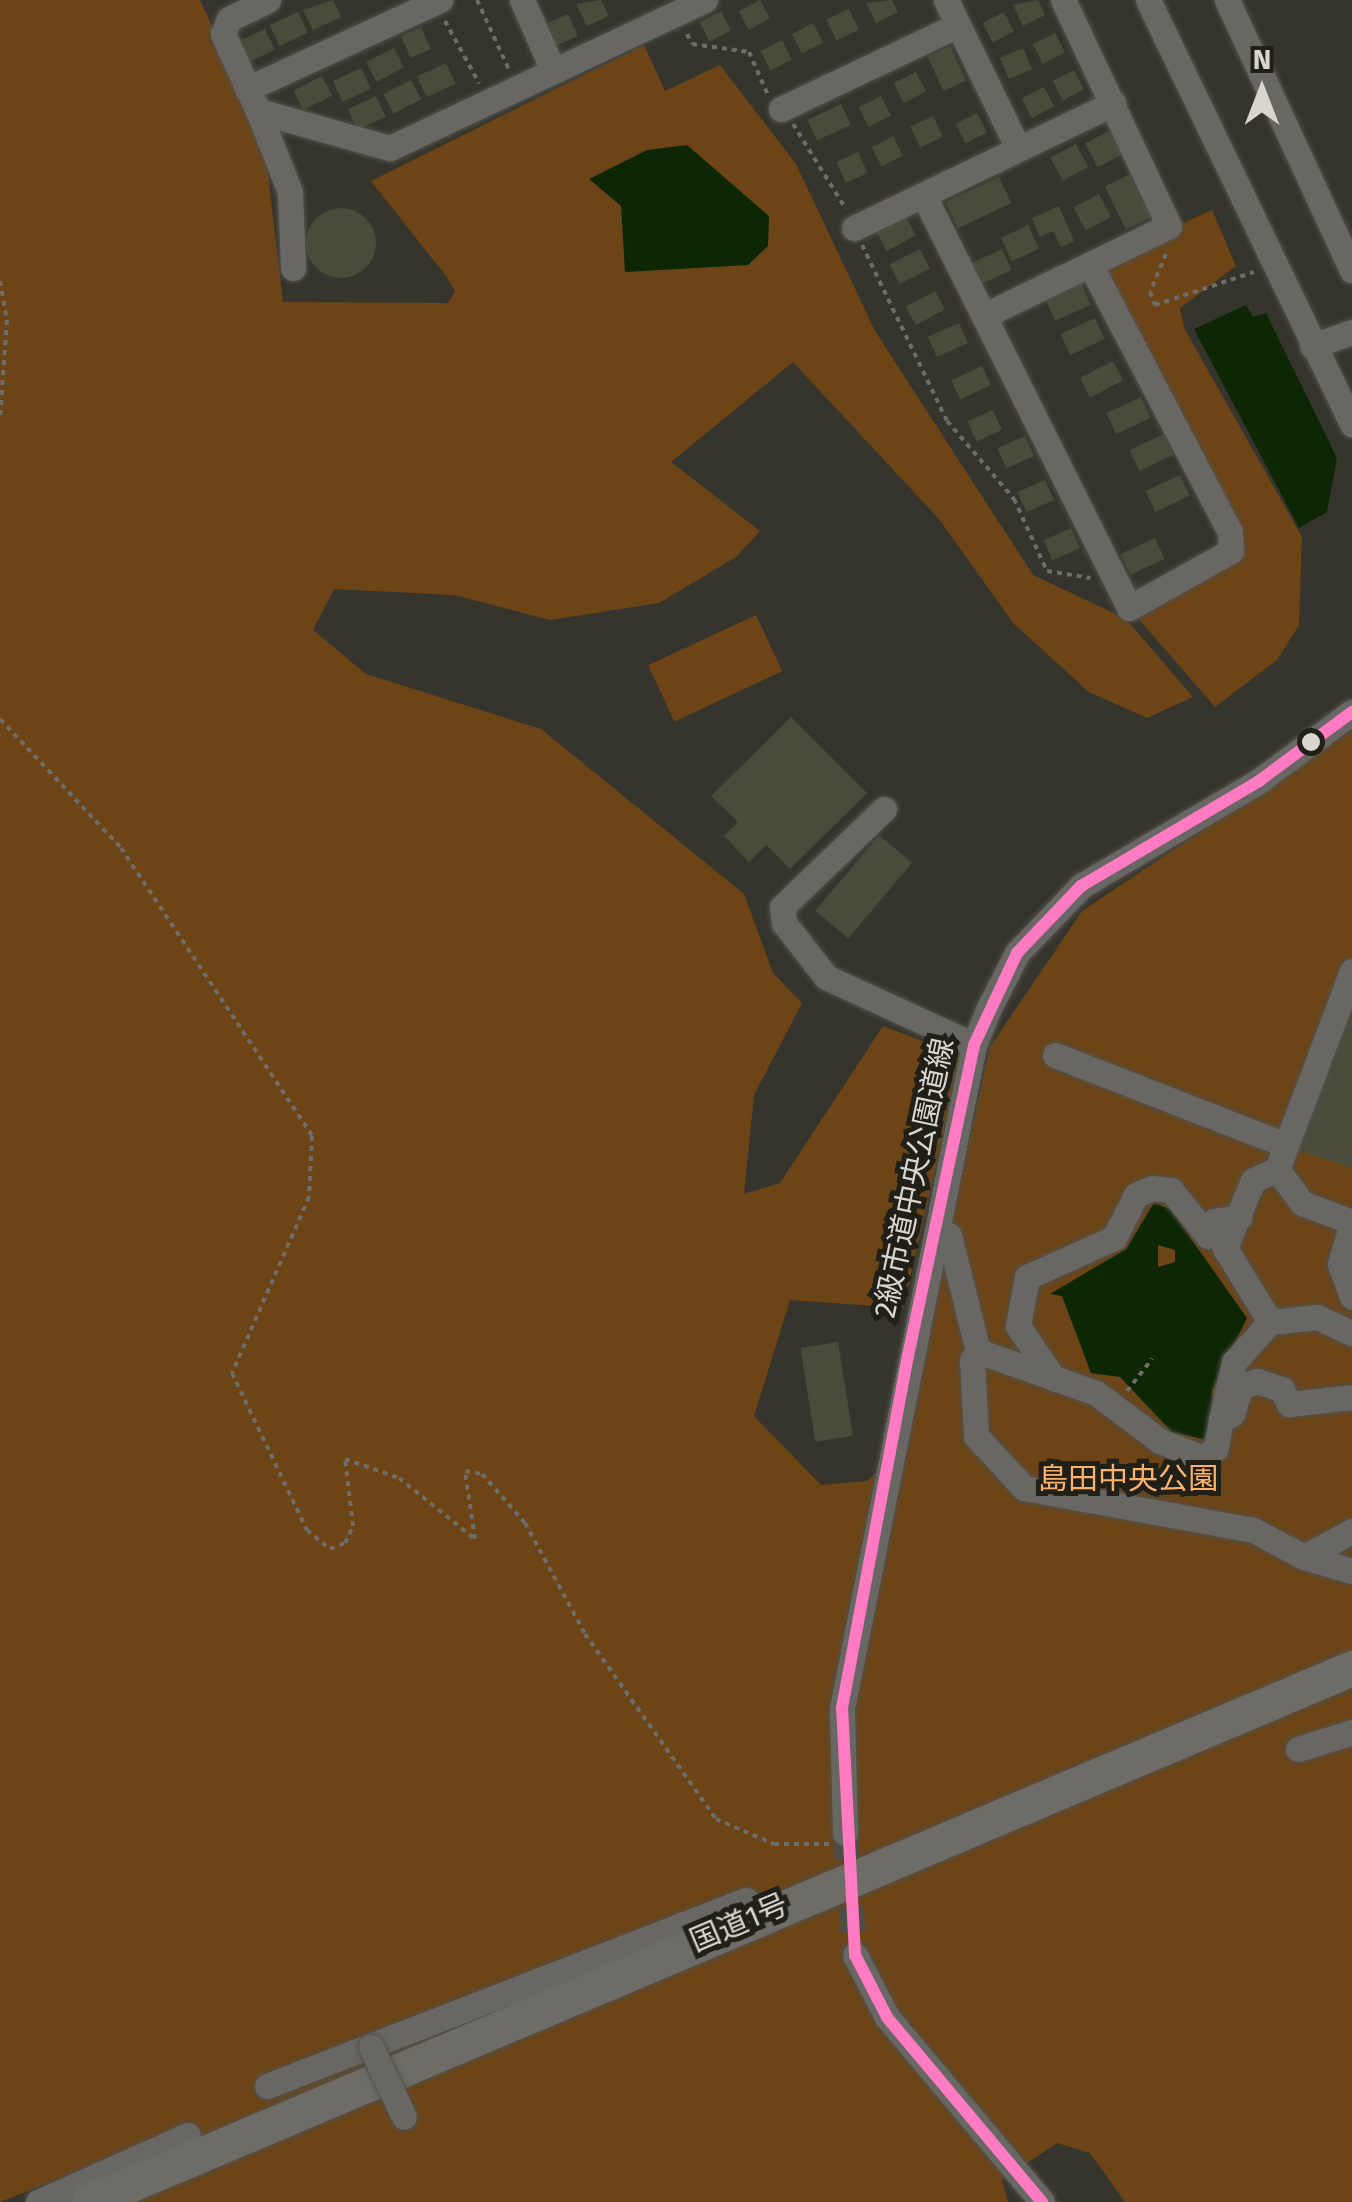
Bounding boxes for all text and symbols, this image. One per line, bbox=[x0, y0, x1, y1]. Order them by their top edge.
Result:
north arrow bbox=[1212, 40, 1312, 140]
text: N bbox=[1253, 43, 1271, 76]
unlabelled marker bbox=[1301, 732, 1321, 752]
street label: 2級市道中央公園道線 bbox=[867, 1035, 961, 1321]
park label: 島田中央公園 bbox=[1038, 1461, 1218, 1497]
street label: 国道1号 bbox=[685, 1886, 793, 1960]

